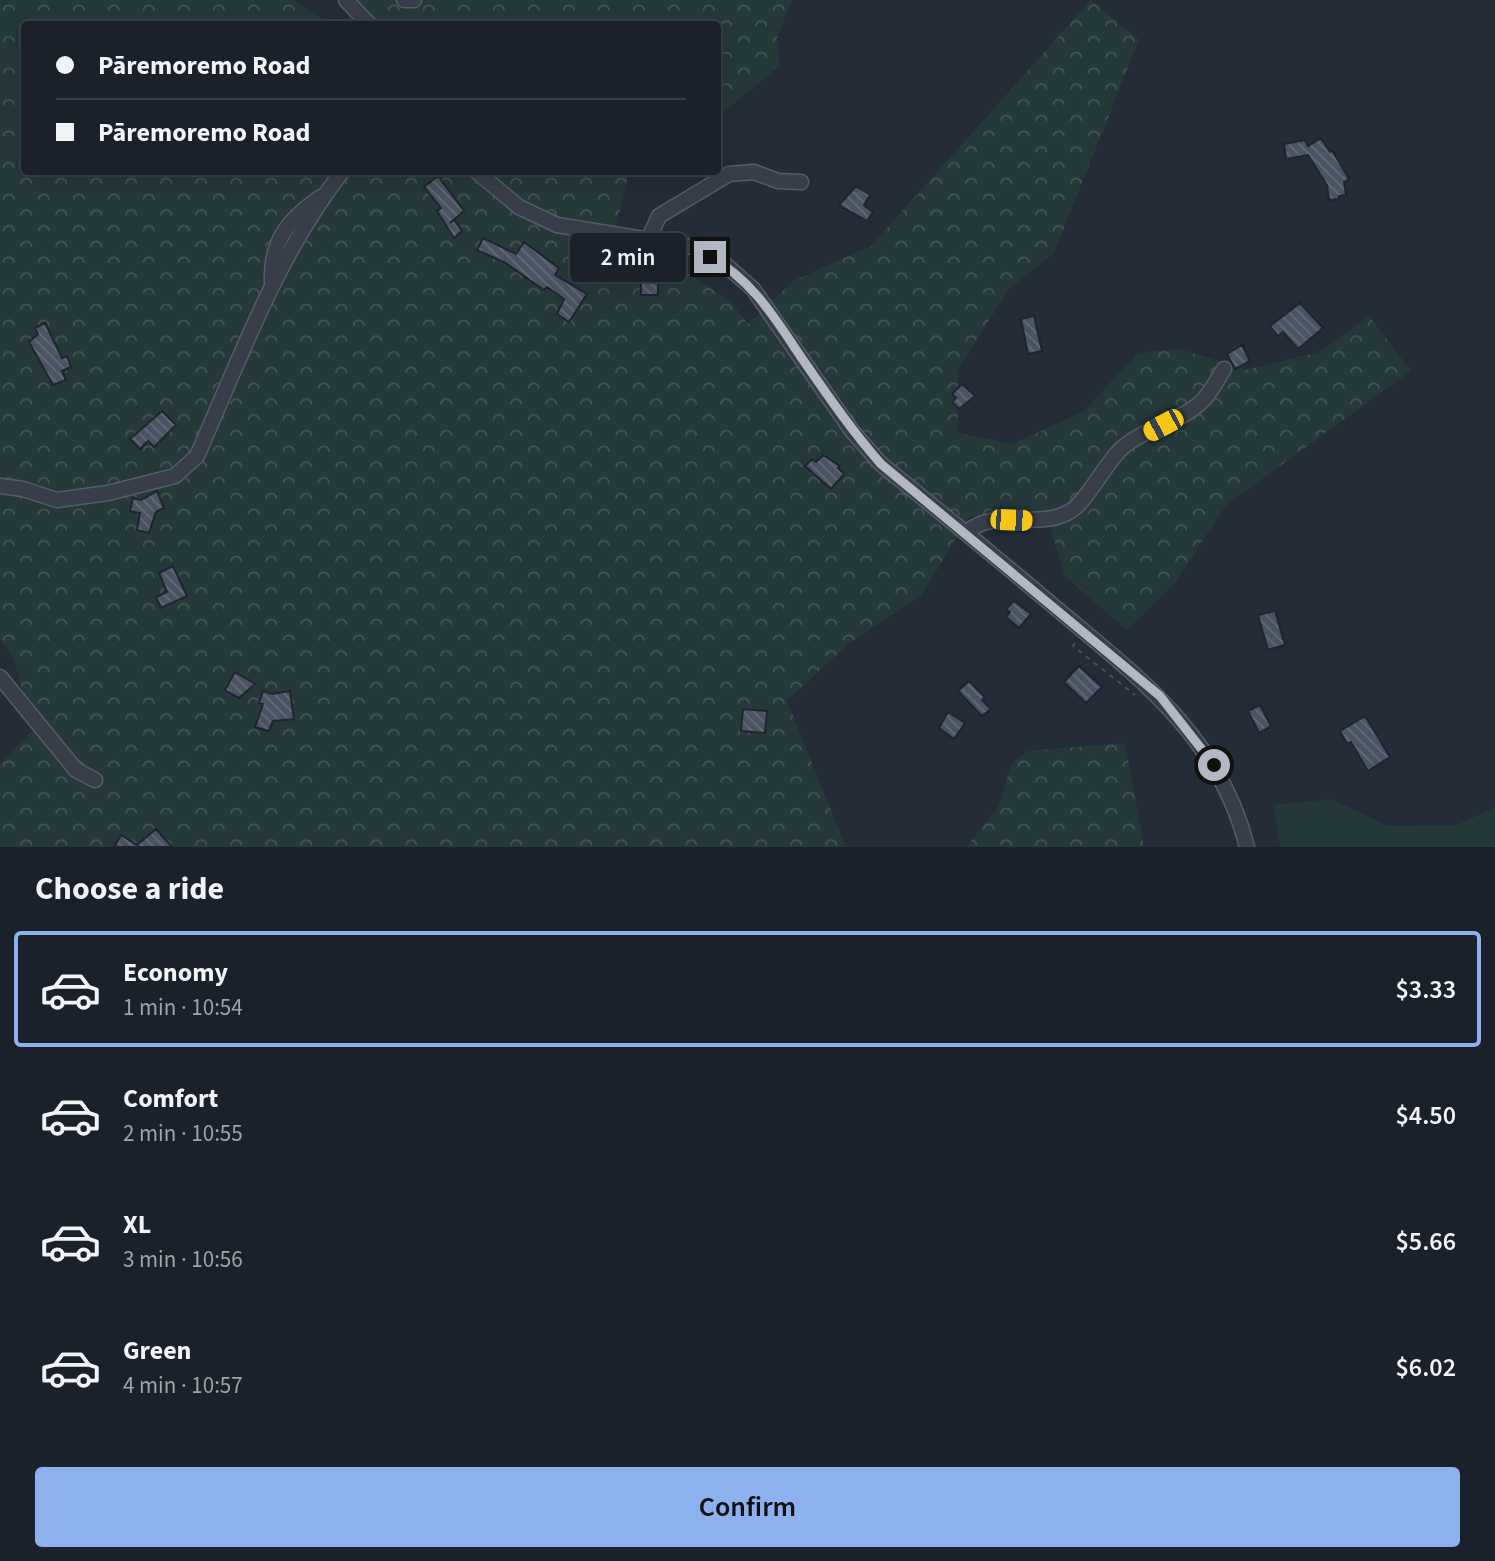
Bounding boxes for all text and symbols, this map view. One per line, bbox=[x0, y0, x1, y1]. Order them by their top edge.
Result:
text: Pāremoremo Road bbox=[98, 47, 310, 84]
text: Pāremoremo Road bbox=[98, 114, 310, 151]
callout: 2 min bbox=[570, 232, 686, 282]
text: 2 min bbox=[601, 241, 655, 274]
route end bbox=[694, 241, 726, 273]
car bbox=[1140, 406, 1187, 444]
car bbox=[990, 509, 1033, 531]
route start bbox=[1198, 749, 1230, 781]
text: Choose a ride bbox=[35, 866, 224, 912]
text: Economy bbox=[123, 954, 228, 991]
icon: car bbox=[39, 958, 102, 1021]
text: $3.33 bbox=[1395, 971, 1456, 1008]
text: 1 min · 10:54 bbox=[123, 991, 243, 1024]
text: Comfort bbox=[123, 1080, 218, 1117]
icon: car bbox=[39, 1084, 102, 1147]
text: $4.50 bbox=[1395, 1097, 1456, 1134]
text: 2 min · 10:55 bbox=[123, 1117, 243, 1150]
text: XL bbox=[123, 1206, 151, 1243]
icon: car bbox=[39, 1210, 102, 1273]
text: $5.66 bbox=[1395, 1223, 1456, 1260]
text: 3 min · 10:56 bbox=[123, 1243, 243, 1276]
text: Green bbox=[123, 1332, 191, 1369]
icon: car bbox=[39, 1336, 102, 1399]
text: $6.02 bbox=[1395, 1349, 1456, 1386]
text: 4 min · 10:57 bbox=[123, 1369, 243, 1402]
button: Confirm bbox=[35, 1467, 1460, 1547]

